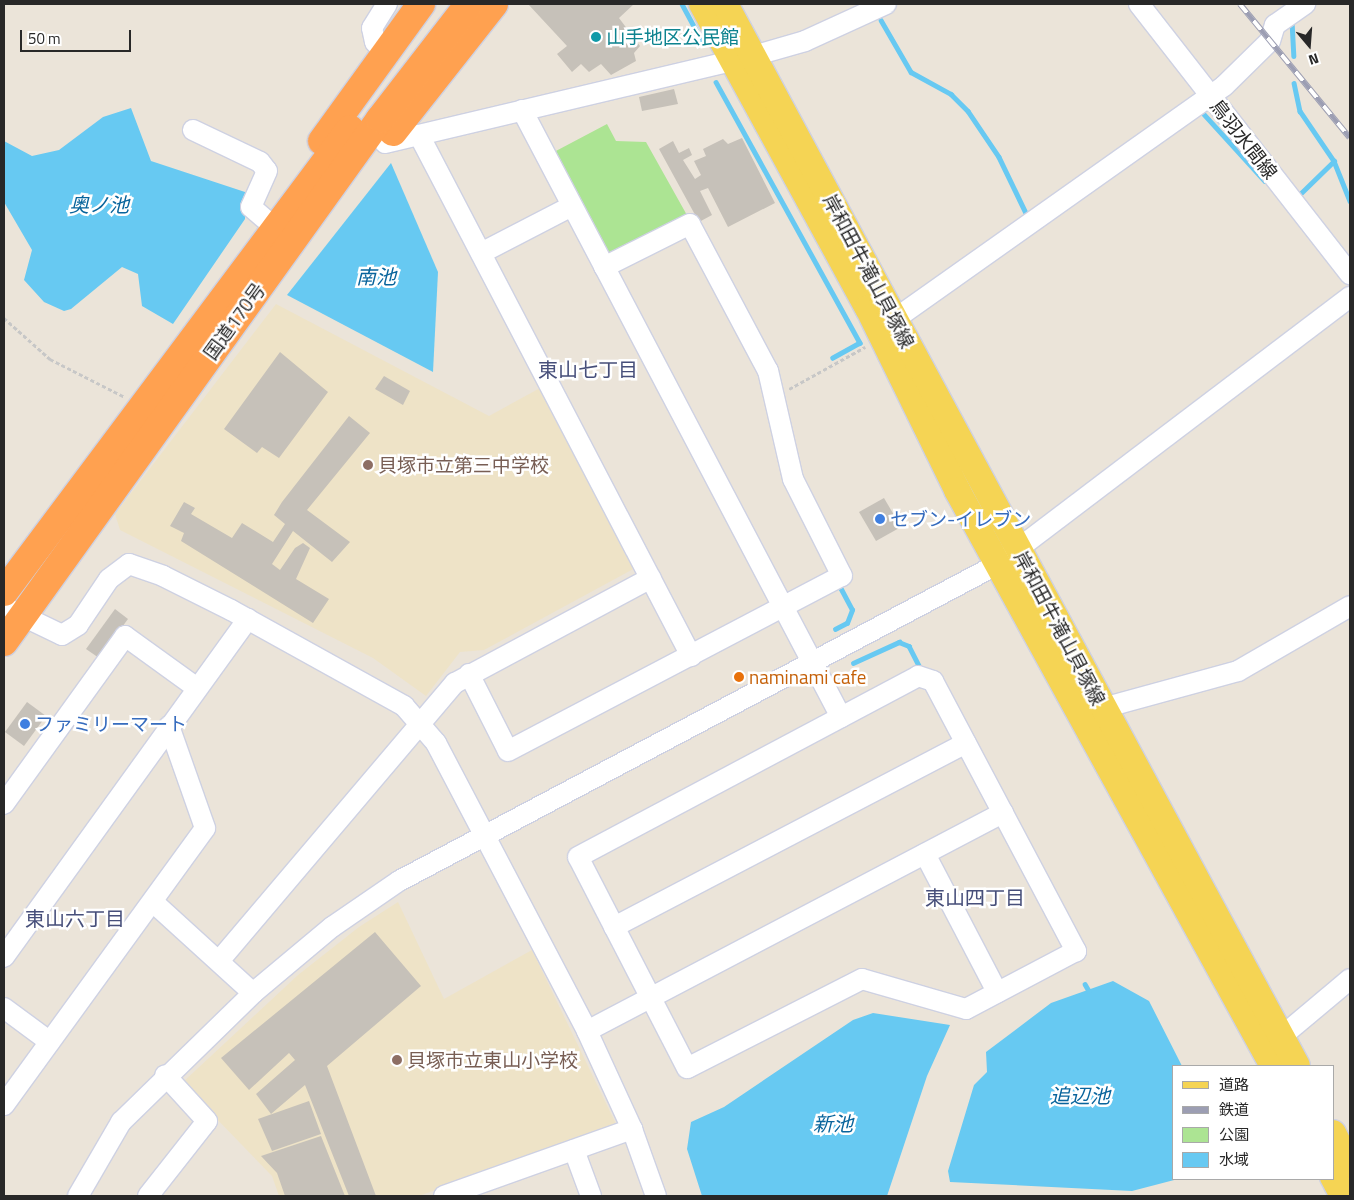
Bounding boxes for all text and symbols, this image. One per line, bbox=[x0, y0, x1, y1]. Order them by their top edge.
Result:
scale bar bbox=[22, 20, 134, 52]
north arrow bbox=[1284, 20, 1334, 70]
place label: 山手地区公民館 bbox=[606, 26, 739, 48]
text: 50 m bbox=[28, 27, 61, 50]
marker: 山手地区公民館 bbox=[590, 31, 602, 43]
text: N bbox=[1306, 48, 1322, 71]
street label: 鳥羽水間線 bbox=[1206, 95, 1282, 183]
street label: 岸和田牛滝山貝塚線 bbox=[819, 190, 919, 352]
water label: 奥ノ池 bbox=[69, 192, 129, 216]
water label: 南池 bbox=[356, 264, 396, 288]
street label: 国道170号 bbox=[199, 278, 269, 364]
district label: 東山七丁目 bbox=[538, 357, 638, 381]
place label: 貝塚市立第三中学校 bbox=[378, 454, 549, 476]
marker: 貝塚市立第三中学校 bbox=[362, 459, 374, 471]
place label: セブン-イレブン bbox=[890, 508, 1031, 530]
marker: セブン-イレブン bbox=[874, 513, 886, 525]
street label: 岸和田牛滝山貝塚線 bbox=[1010, 547, 1110, 709]
place label: naminami cafe bbox=[749, 666, 866, 688]
marker: naminami cafe bbox=[733, 671, 745, 683]
place label: ファミリーマート bbox=[35, 713, 187, 735]
marker: ファミリーマート bbox=[19, 718, 31, 730]
district label: 東山四丁目 bbox=[925, 885, 1025, 909]
district label: 東山六丁目 bbox=[25, 906, 125, 930]
place label: 貝塚市立東山小学校 bbox=[407, 1049, 578, 1071]
marker: 貝塚市立東山小学校 bbox=[391, 1054, 403, 1066]
legend bbox=[1172, 1065, 1334, 1180]
text: 道路 bbox=[1219, 1073, 1249, 1096]
water label: 追辺池 bbox=[1050, 1083, 1110, 1107]
text: 鉄道 bbox=[1219, 1098, 1249, 1121]
water label: 新池 bbox=[813, 1111, 853, 1135]
text: 公園 bbox=[1219, 1123, 1249, 1146]
text: 水域 bbox=[1219, 1148, 1249, 1171]

